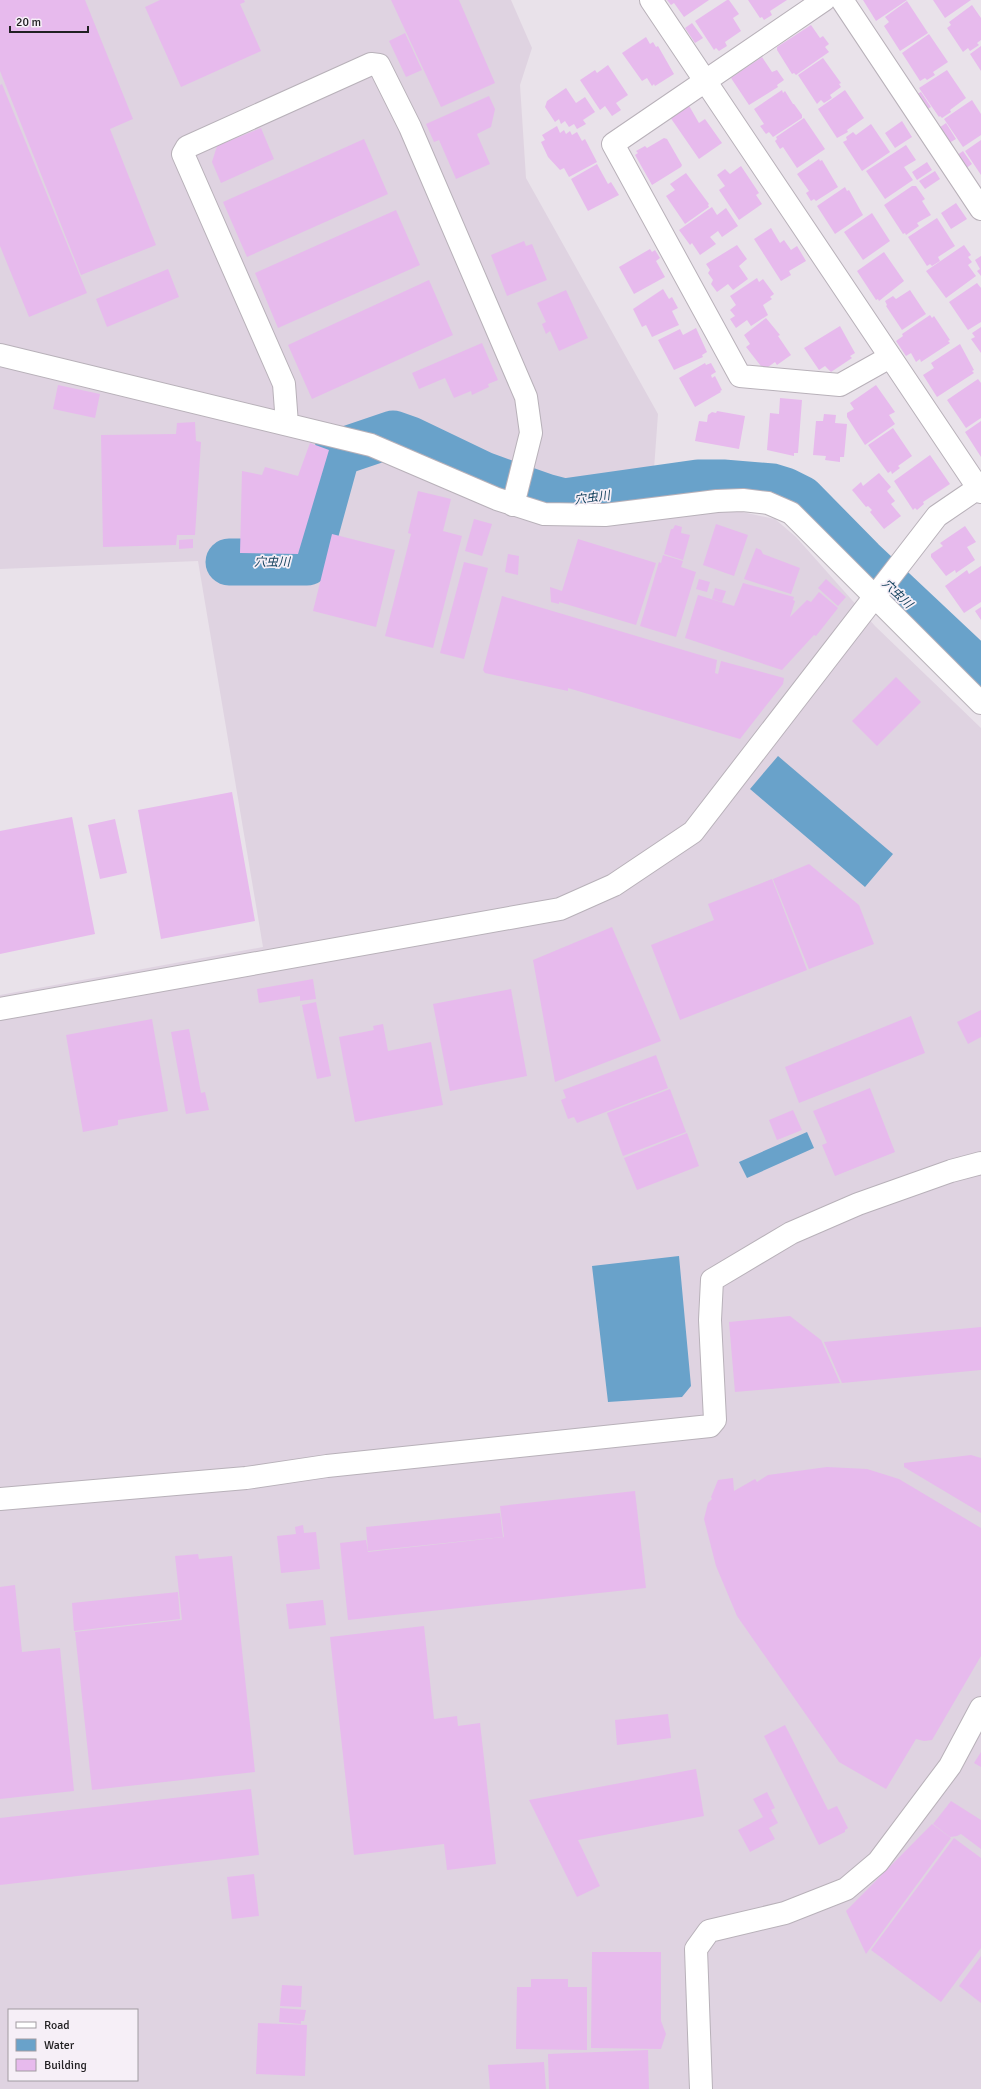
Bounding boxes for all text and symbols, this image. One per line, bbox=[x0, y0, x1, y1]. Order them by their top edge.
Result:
scale bar bbox=[10, 8, 88, 34]
text: 20 m bbox=[16, 15, 41, 30]
water label: 穴虫川 bbox=[573, 488, 613, 508]
water label: 穴虫川 bbox=[254, 555, 292, 570]
water label: 穴虫川 bbox=[879, 576, 917, 613]
legend bbox=[8, 2009, 138, 2081]
text: Road bbox=[44, 2018, 70, 2033]
text: Water bbox=[44, 2038, 75, 2053]
text: Building bbox=[44, 2058, 87, 2073]

